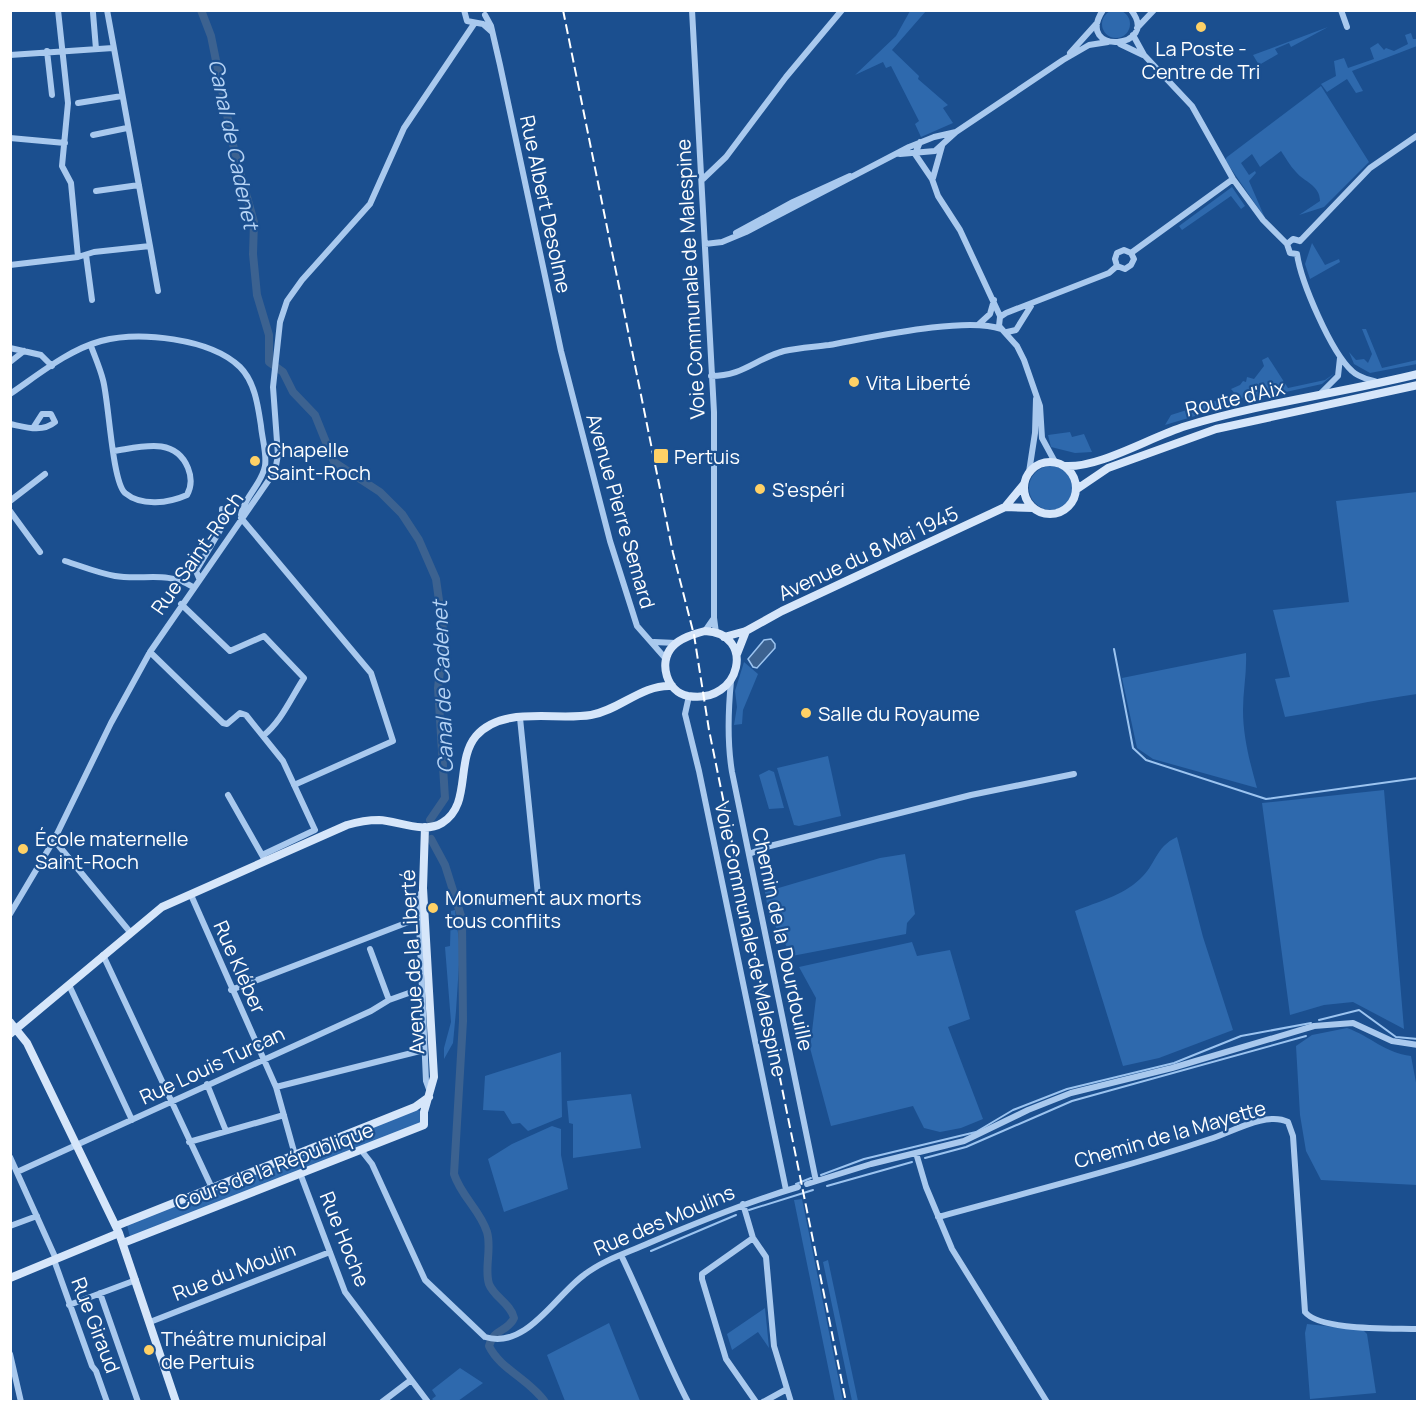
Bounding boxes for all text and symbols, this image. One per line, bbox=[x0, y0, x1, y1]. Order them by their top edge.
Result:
marker: La Poste - Centre de Tri bbox=[1194, 20, 1208, 34]
place label: La Poste - Centre de Tri bbox=[1142, 35, 1260, 85]
water label: Canal de Cadenet bbox=[202, 56, 266, 234]
street label: Rue Albert Desolme bbox=[514, 113, 578, 295]
street label: Voie Communale de Malespine bbox=[669, 138, 711, 420]
place label: Vita Liberté bbox=[866, 369, 971, 396]
street label: Route d'Aix bbox=[1183, 373, 1288, 423]
marker: Vita Liberté bbox=[847, 375, 861, 389]
street label: Avenue Pierre Semard bbox=[580, 410, 662, 612]
place label: Chapelle Saint-Roch bbox=[267, 436, 371, 486]
place label: Pertuis bbox=[674, 443, 740, 470]
marker: Pertuis bbox=[652, 447, 670, 465]
marker: Chapelle Saint-Roch bbox=[248, 454, 262, 468]
place label: S'espéri bbox=[772, 476, 845, 503]
marker: S'espéri bbox=[753, 482, 767, 496]
street label: Rue Saint-Roch bbox=[145, 486, 249, 620]
street label: Avenue du 8 Mai 1945 bbox=[773, 499, 963, 607]
water label: Canal de Cadenet bbox=[425, 597, 459, 774]
place label: Salle du Royaume bbox=[818, 700, 980, 727]
marker: Salle du Royaume bbox=[799, 706, 813, 720]
street label: Voie Communale de Malespine bbox=[709, 799, 793, 1079]
place label: École maternelle Saint-Roch bbox=[35, 825, 188, 875]
street label: Chemin de la Dourdouille bbox=[746, 825, 820, 1053]
marker: École maternelle Saint-Roch bbox=[16, 842, 30, 856]
street label: Avenue de la Liberté bbox=[394, 869, 430, 1055]
place label: Monument aux morts tous conflits bbox=[445, 884, 642, 934]
marker: Monument aux morts tous conflits bbox=[426, 901, 440, 915]
street label: Rue Kléber bbox=[208, 916, 272, 1018]
street label: Rue Louis Turcan bbox=[135, 1020, 289, 1110]
street label: Chemin de la Mayette bbox=[1071, 1094, 1269, 1174]
street label: Cours de la République bbox=[171, 1116, 377, 1216]
street label: Rue des Moulins bbox=[589, 1178, 739, 1262]
street label: Rue Hoche bbox=[314, 1187, 376, 1291]
street label: Rue du Moulin bbox=[169, 1235, 299, 1307]
street label: Rue Giraud bbox=[65, 1273, 127, 1377]
place label: Théâtre municipal de Pertuis bbox=[161, 1325, 327, 1375]
marker: Théâtre municipal de Pertuis bbox=[142, 1343, 156, 1357]

